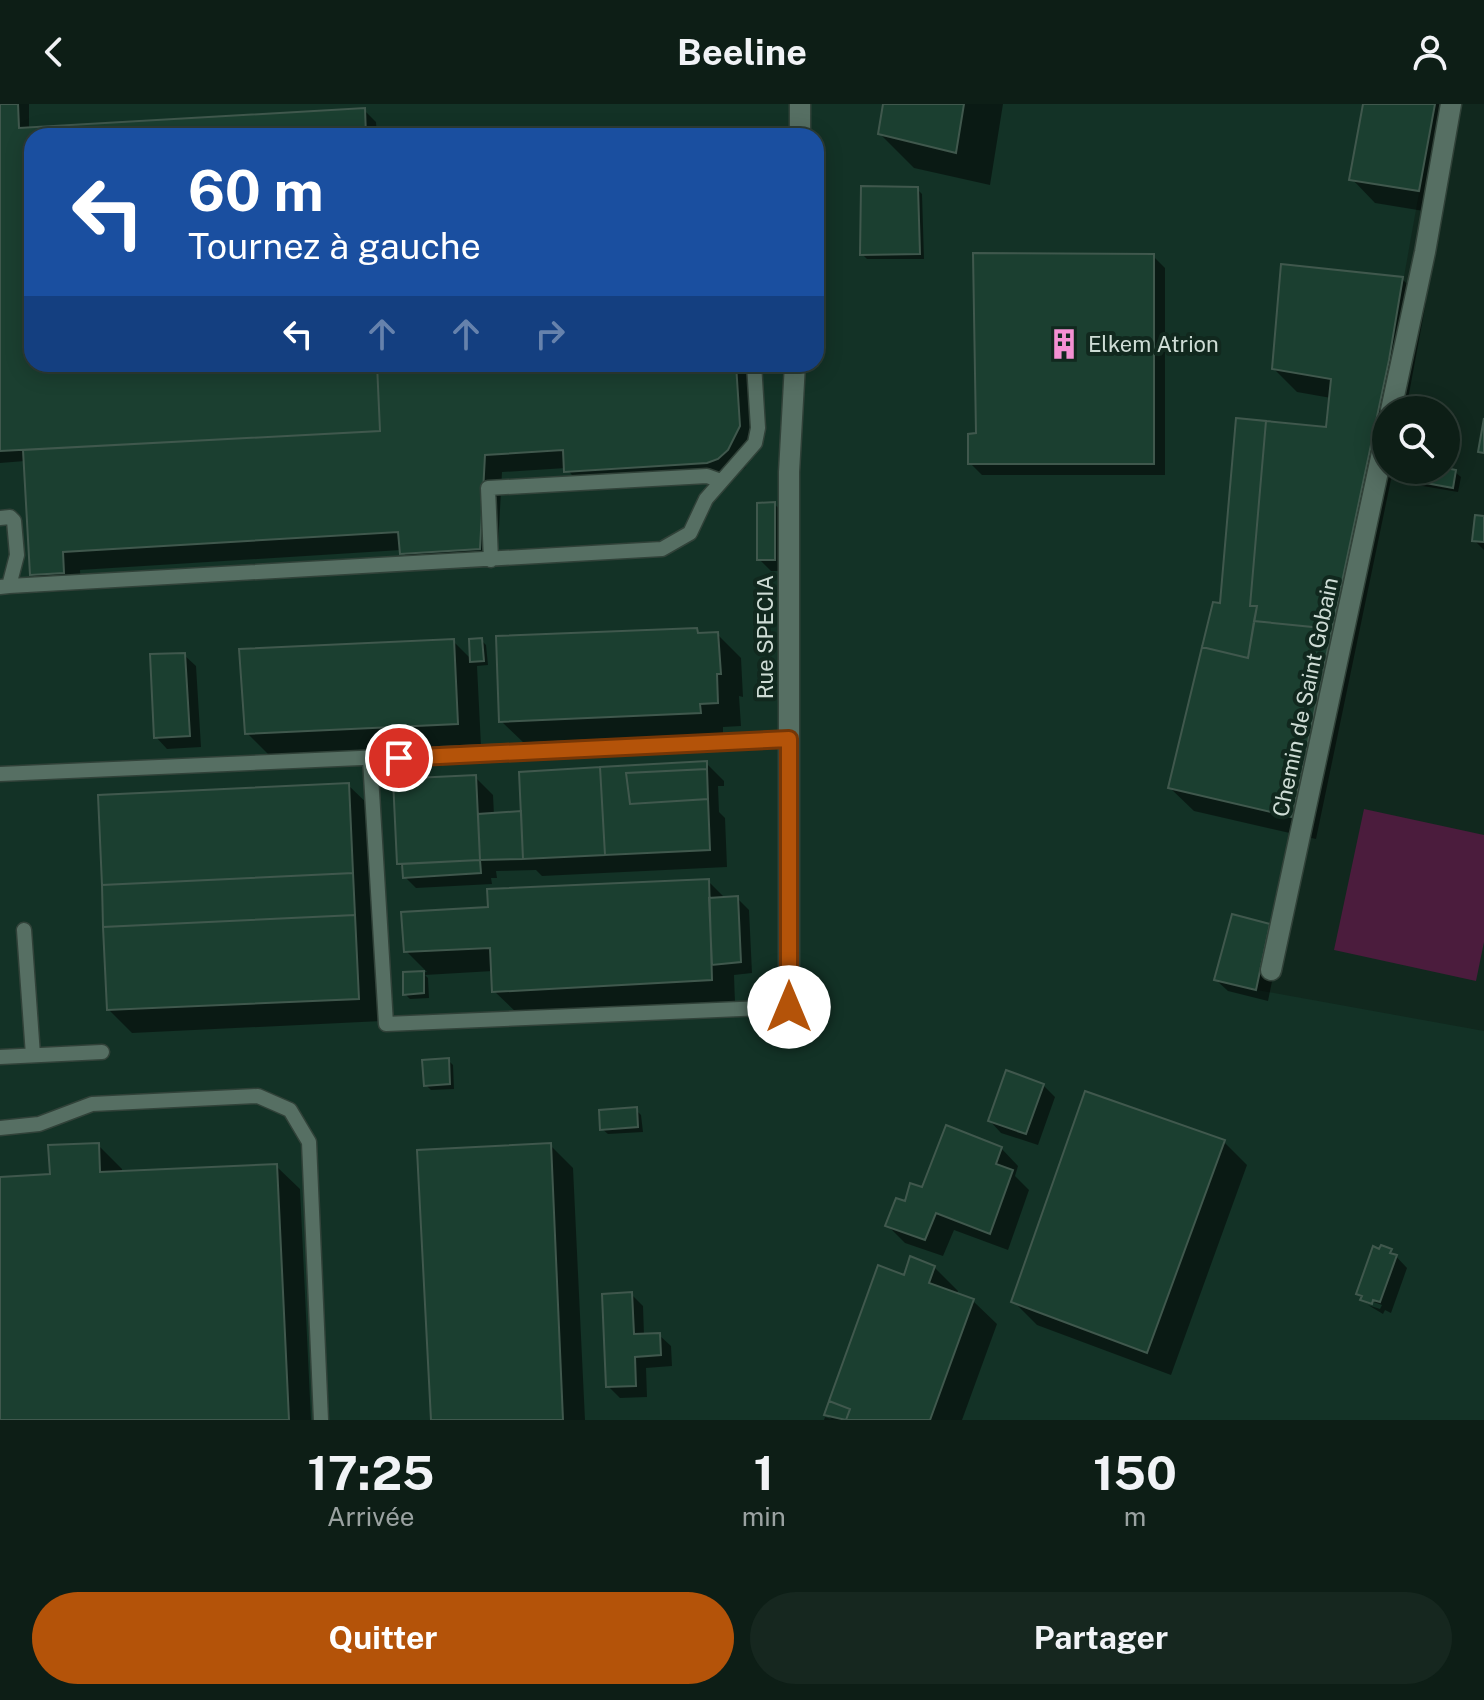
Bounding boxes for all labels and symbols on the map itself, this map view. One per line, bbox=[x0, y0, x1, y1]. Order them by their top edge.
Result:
building icon: Elkem Atrion bbox=[1047, 327, 1081, 361]
place label: Elkem Atrion bbox=[1088, 331, 1219, 357]
street label: Rue SPECIA bbox=[752, 575, 778, 699]
street label: Chemin de Saint Gobain bbox=[1267, 575, 1343, 819]
pin bbox=[365, 724, 433, 792]
position arrow bbox=[747, 965, 831, 1049]

